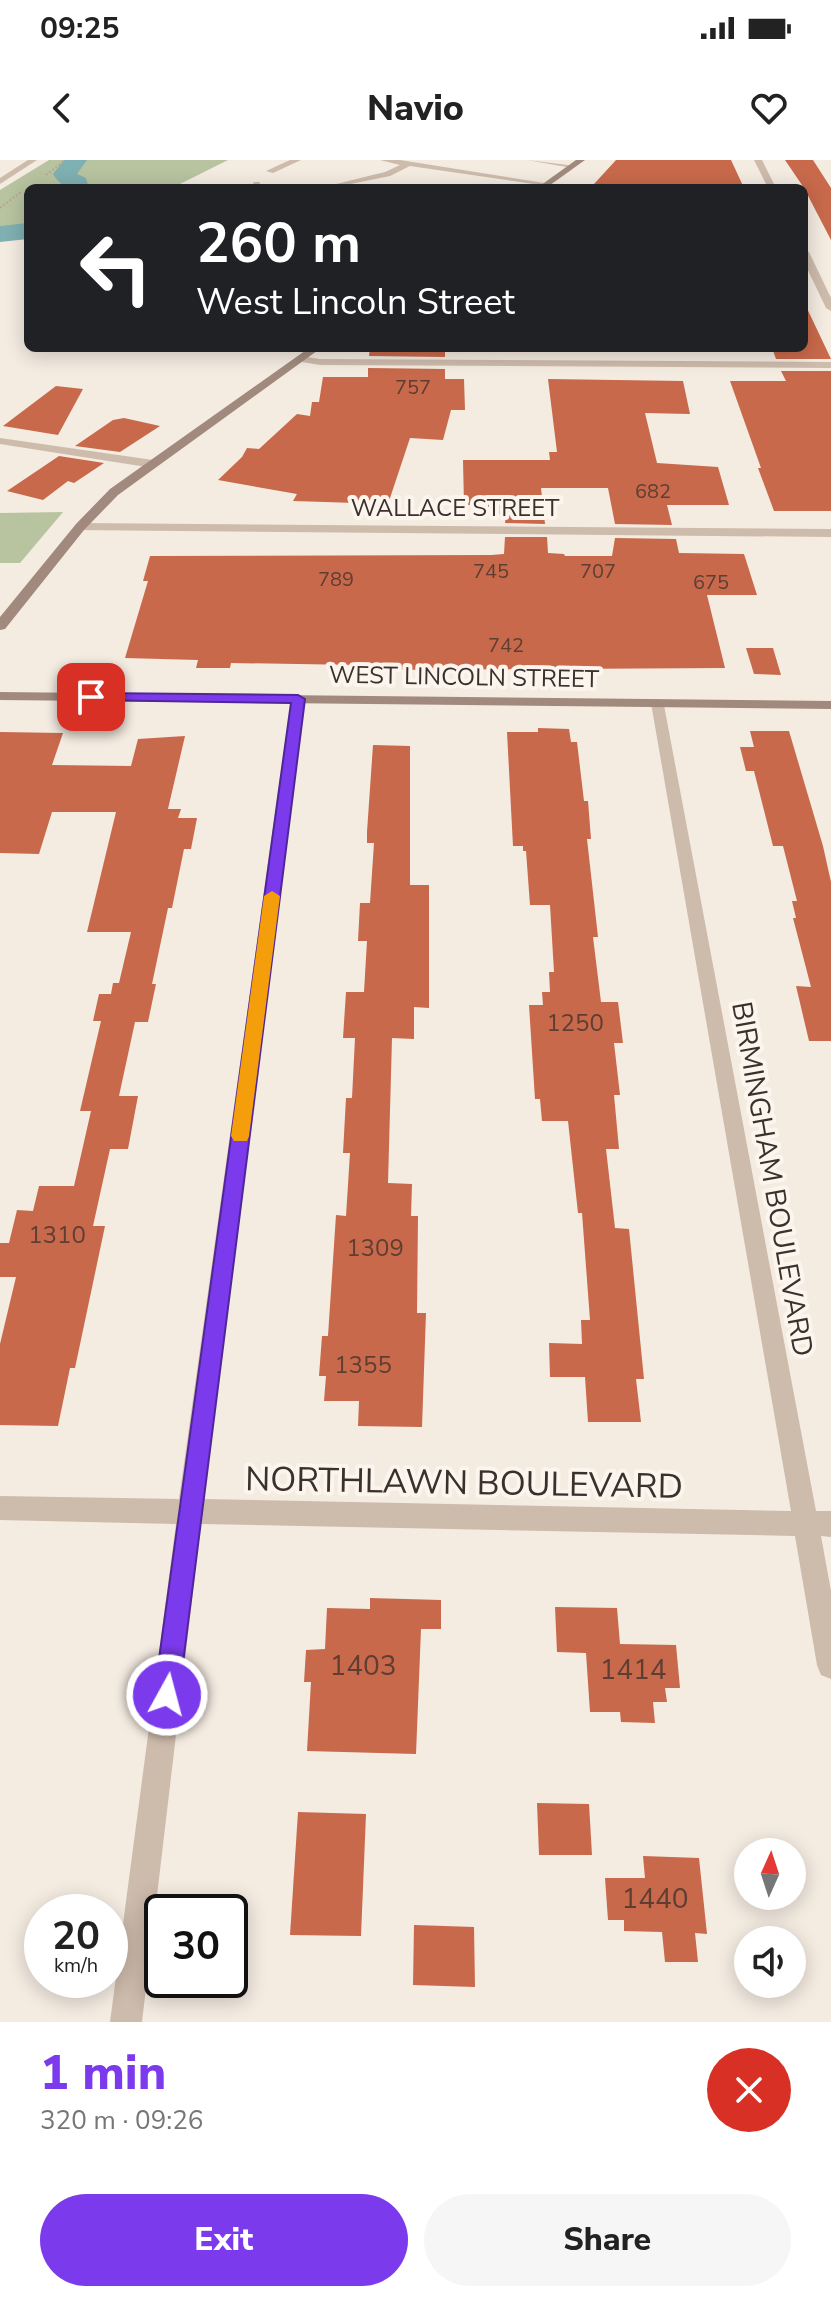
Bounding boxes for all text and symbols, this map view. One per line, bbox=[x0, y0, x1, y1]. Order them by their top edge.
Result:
text: 09:25 bbox=[40, 8, 119, 49]
text: Navio bbox=[367, 84, 464, 133]
icon: back bbox=[40, 86, 84, 130]
icon: heart bbox=[747, 86, 791, 130]
text: 260 m bbox=[196, 205, 361, 282]
icon: left bbox=[64, 216, 168, 320]
text: West Lincoln Street bbox=[196, 278, 515, 327]
house number: 757 bbox=[395, 374, 431, 401]
house number: 682 bbox=[635, 478, 671, 505]
street label: WALLACE STREET bbox=[351, 492, 560, 524]
house number: 745 bbox=[473, 558, 509, 585]
house number: 707 bbox=[580, 558, 616, 585]
house number: 789 bbox=[318, 566, 354, 593]
house number: 675 bbox=[693, 569, 729, 596]
house number: 742 bbox=[488, 632, 524, 659]
street label: WEST LINCOLN STREET bbox=[329, 659, 600, 695]
pin bbox=[57, 663, 125, 731]
icon: arrive bbox=[69, 675, 113, 719]
street label: BIRMINGHAM BOULEVARD bbox=[722, 999, 822, 1359]
house number: 1250 bbox=[546, 1007, 604, 1039]
house number: 1310 bbox=[28, 1219, 86, 1251]
house number: 1309 bbox=[346, 1232, 404, 1264]
house number: 1355 bbox=[334, 1349, 392, 1381]
street label: NORTHLAWN BOULEVARD bbox=[245, 1456, 683, 1510]
house number: 1403 bbox=[329, 1647, 397, 1685]
house number: 1414 bbox=[599, 1651, 667, 1689]
position arrow bbox=[125, 1653, 209, 1737]
north arrow bbox=[734, 1838, 806, 1910]
map controls bbox=[734, 1838, 806, 1998]
house number: 1440 bbox=[621, 1880, 689, 1918]
speed limit sign: 30 bbox=[144, 1894, 248, 1998]
text: 20 bbox=[52, 1909, 100, 1963]
button: sound bbox=[734, 1926, 806, 1998]
text: km/h bbox=[54, 1952, 98, 1979]
text: 1 min bbox=[40, 2040, 166, 2106]
button: close bbox=[707, 2048, 791, 2132]
text: 320 m · 09:26 bbox=[40, 2103, 203, 2138]
button: Exit bbox=[40, 2194, 408, 2286]
button: Share bbox=[424, 2194, 791, 2286]

